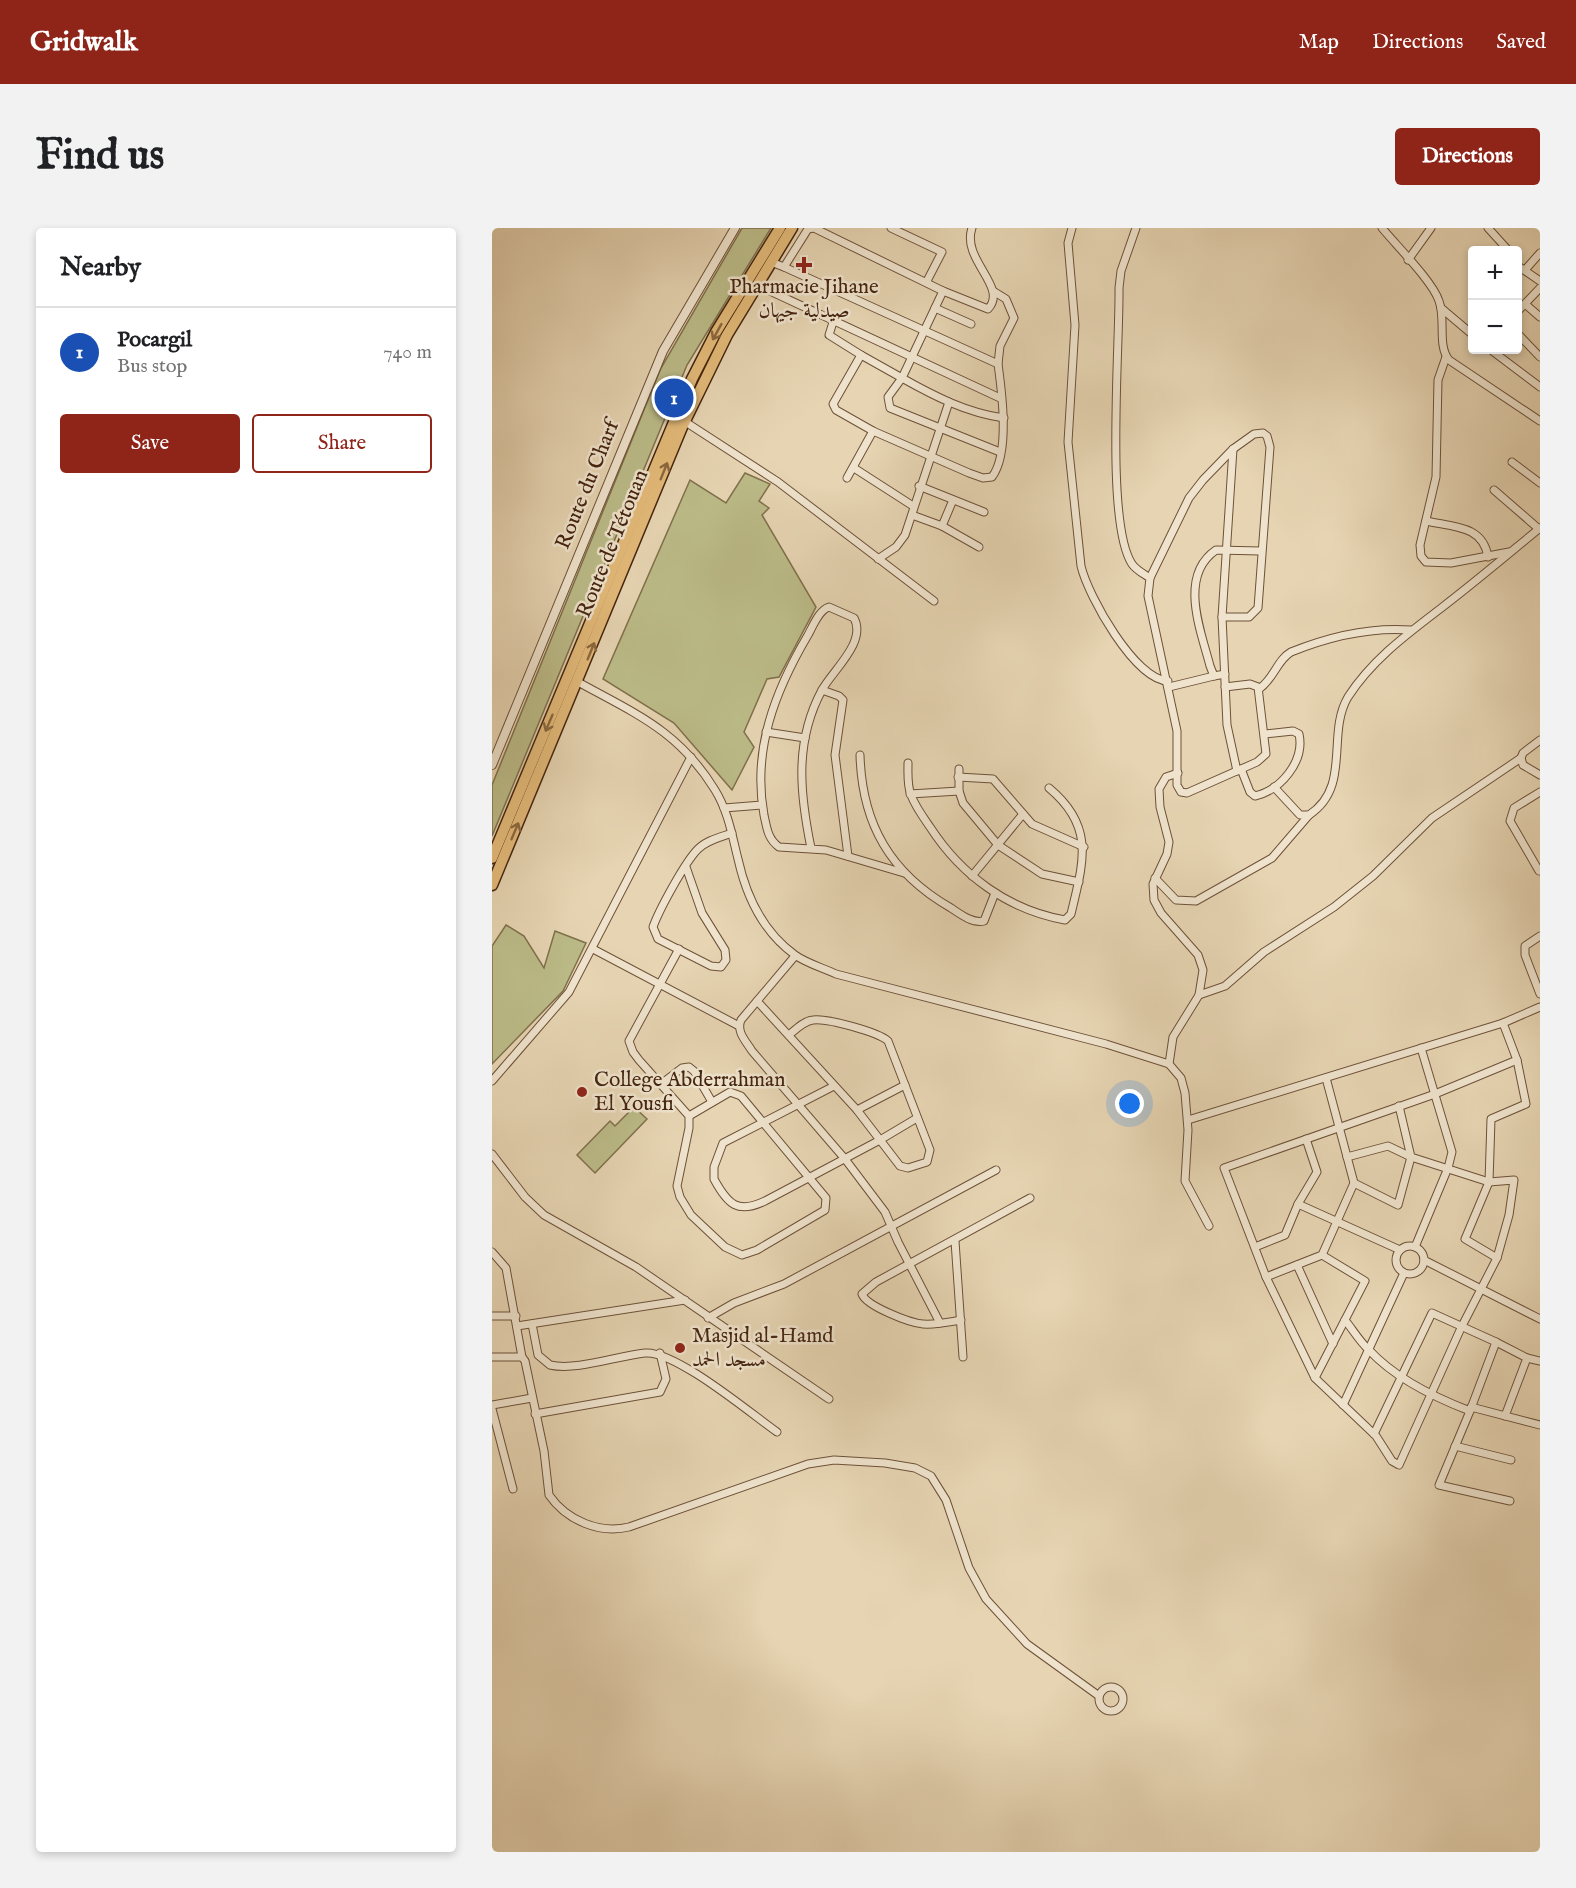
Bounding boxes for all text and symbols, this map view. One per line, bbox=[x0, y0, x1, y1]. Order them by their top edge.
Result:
text: Gridwalk bbox=[30, 25, 138, 60]
text: Map bbox=[1299, 29, 1339, 56]
text: Directions bbox=[1372, 29, 1463, 56]
text: Saved bbox=[1496, 29, 1546, 56]
button: Directions bbox=[1395, 128, 1540, 185]
text: Find us bbox=[36, 130, 164, 183]
map controls bbox=[1468, 246, 1522, 354]
button: + bbox=[1468, 246, 1522, 300]
text: Nearby bbox=[60, 251, 141, 284]
marker: Pharmacie Jihane صيدلية جيهان bbox=[797, 258, 811, 272]
place label: Pharmacie Jihane صيدلية جيهان bbox=[729, 274, 879, 325]
button: − bbox=[1468, 300, 1522, 354]
one-way arrow bbox=[711, 323, 723, 340]
text: Pocargil bbox=[117, 326, 192, 354]
text: 1 bbox=[76, 340, 83, 365]
text: 740 m bbox=[383, 340, 432, 365]
text: Bus stop bbox=[117, 354, 187, 379]
pin: 1 bbox=[654, 376, 693, 420]
street label: Route du Charf bbox=[550, 413, 627, 553]
button: Save bbox=[60, 414, 240, 473]
button: Share bbox=[252, 414, 432, 473]
one-way arrow bbox=[659, 462, 670, 480]
street label: Route de Tétouan bbox=[571, 466, 655, 622]
one-way arrow bbox=[586, 643, 597, 661]
one-way arrow bbox=[543, 713, 554, 732]
one-way arrow bbox=[510, 822, 521, 841]
place label: College Abderrahman El Yousfi bbox=[594, 1067, 785, 1118]
marker: College Abderrahman El Yousfi bbox=[575, 1085, 589, 1099]
your location bbox=[1115, 1089, 1144, 1118]
place label: Masjid al-Hamd مسجد الحمد bbox=[692, 1323, 834, 1374]
marker: Masjid al-Hamd مسجد الحمد bbox=[673, 1341, 687, 1355]

